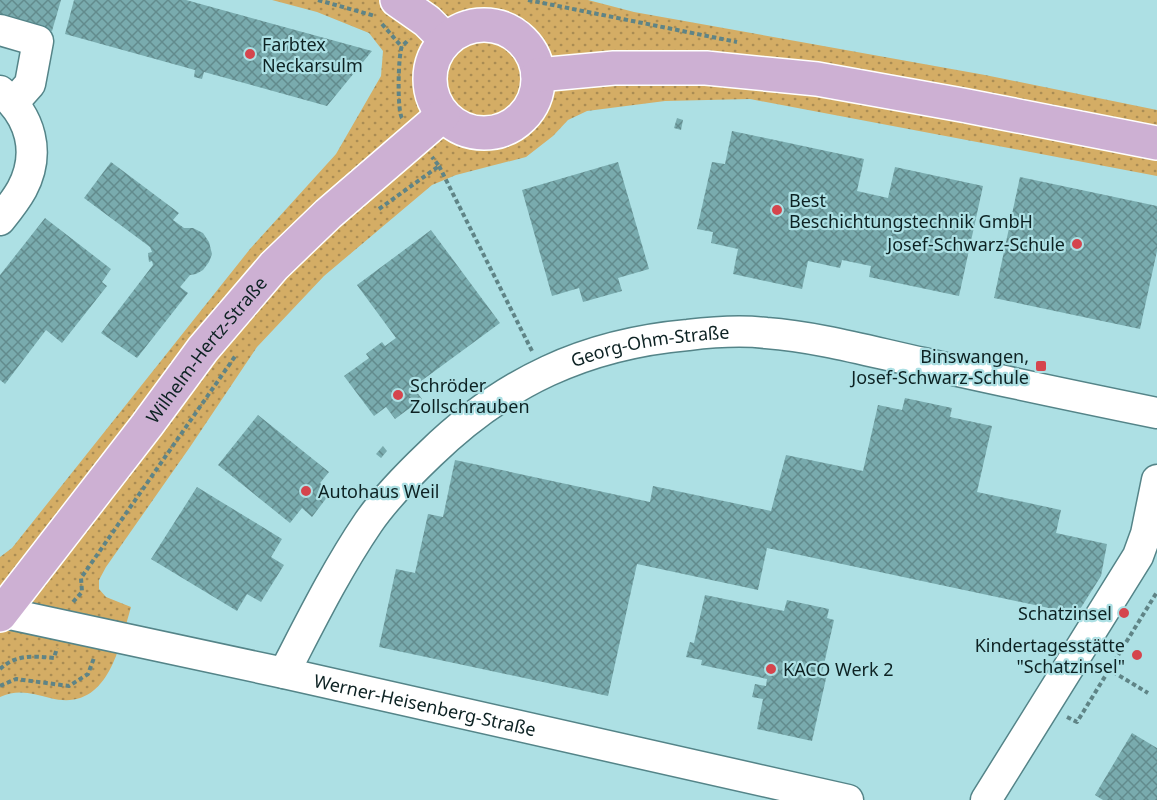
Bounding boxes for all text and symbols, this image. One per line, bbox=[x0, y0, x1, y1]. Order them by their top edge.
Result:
place label: Farbtex Neckarsulm bbox=[262, 32, 363, 77]
marker: Farbtex Neckarsulm bbox=[243, 47, 257, 61]
place label: Best Beschichtungstechnik GmbH bbox=[789, 188, 1033, 233]
marker: Best Beschichtungstechnik GmbH bbox=[770, 203, 784, 217]
place label: Josef-Schwarz-Schule bbox=[885, 232, 1065, 256]
marker: Josef-Schwarz-Schule bbox=[1070, 237, 1084, 251]
street label: Wilhelm-Hertz-Straße bbox=[140, 271, 272, 428]
street label: Georg-Ohm-Straße bbox=[567, 320, 730, 372]
place label: Binswangen, Josef-Schwarz-Schule bbox=[849, 344, 1029, 389]
marker: Binswangen, Josef-Schwarz-Schule bbox=[1034, 359, 1048, 373]
place label: Schröder Zollschrauben bbox=[410, 373, 530, 418]
marker: Schröder Zollschrauben bbox=[391, 388, 405, 402]
place label: Autohaus Weil bbox=[318, 479, 439, 503]
marker: Autohaus Weil bbox=[299, 484, 313, 498]
place label: Schatzinsel bbox=[1018, 601, 1112, 625]
marker: Schatzinsel bbox=[1117, 606, 1131, 620]
place label: Kindertagesstätte "Schatzinsel" bbox=[975, 633, 1125, 678]
marker: Kindertagesstätte "Schatzinsel" bbox=[1130, 648, 1144, 662]
place label: KACO Werk 2 bbox=[783, 657, 894, 681]
marker: KACO Werk 2 bbox=[764, 662, 778, 676]
street label: Werner-Heisenberg-Straße bbox=[312, 668, 538, 741]

